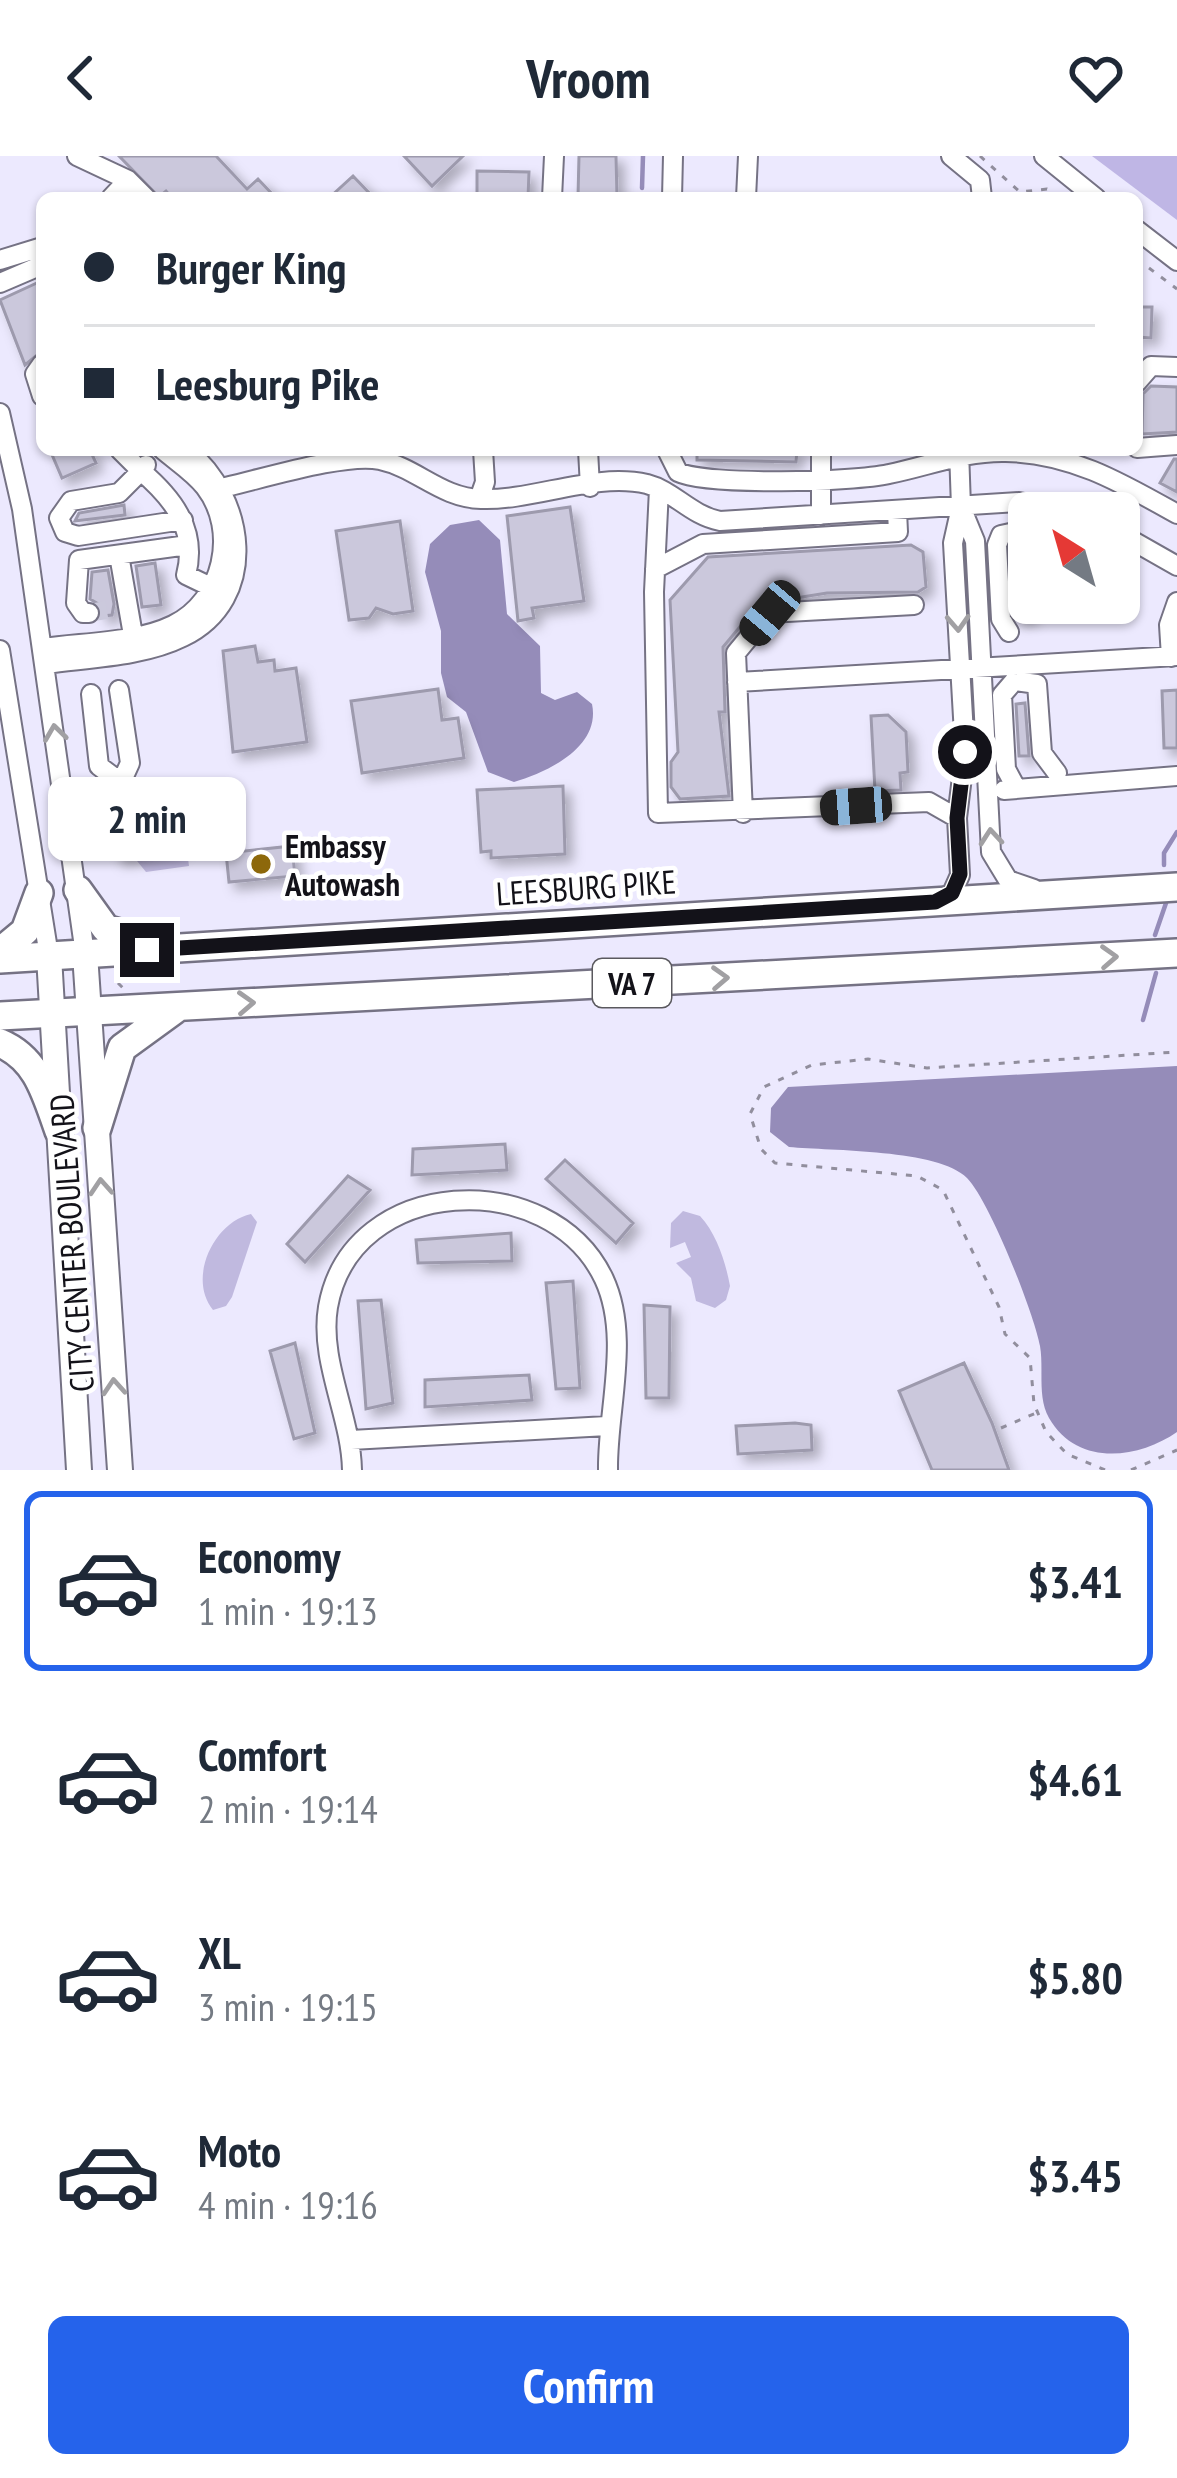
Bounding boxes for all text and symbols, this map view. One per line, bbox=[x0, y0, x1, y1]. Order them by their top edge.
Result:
text: Vroom bbox=[526, 43, 651, 113]
icon: back bbox=[48, 45, 114, 111]
icon: heart bbox=[1063, 45, 1129, 111]
text: Burger King bbox=[156, 238, 347, 296]
text: Leesburg Pike bbox=[156, 354, 379, 412]
north arrow bbox=[1008, 492, 1140, 624]
map controls bbox=[1008, 492, 1140, 624]
car bbox=[733, 574, 807, 652]
one-way arrow bbox=[944, 614, 970, 633]
one-way arrow bbox=[43, 723, 69, 743]
route start bbox=[938, 725, 992, 779]
callout: 2 min bbox=[48, 776, 246, 860]
car bbox=[819, 786, 893, 826]
text: 2 min bbox=[108, 793, 186, 844]
place label: Embassy Autowash bbox=[284, 824, 400, 905]
one-way arrow bbox=[979, 827, 1004, 846]
marker: Embassy Autowash bbox=[248, 851, 274, 877]
street label: LEESBURG PIKE bbox=[495, 859, 677, 915]
route end bbox=[120, 923, 174, 977]
one-way arrow bbox=[1100, 944, 1119, 970]
road number: VA 7 bbox=[593, 959, 671, 1007]
one-way arrow bbox=[711, 965, 730, 991]
one-way arrow bbox=[237, 990, 256, 1016]
street label: CITY CENTER BOULEVARD bbox=[39, 1093, 103, 1393]
one-way arrow bbox=[89, 1177, 115, 1196]
one-way arrow bbox=[102, 1377, 128, 1396]
icon: car bbox=[54, 1527, 162, 1635]
text: Economy bbox=[198, 1527, 341, 1585]
text: $3.41 bbox=[1027, 1552, 1123, 1610]
text: 1 min · 19:13 bbox=[198, 1585, 378, 1636]
icon: car bbox=[54, 1725, 162, 1833]
text: Comfort bbox=[198, 1725, 327, 1783]
text: $4.61 bbox=[1027, 1750, 1123, 1808]
text: 2 min · 19:14 bbox=[198, 1783, 378, 1834]
icon: car bbox=[54, 1923, 162, 2031]
text: XL bbox=[198, 1923, 241, 1981]
text: $5.80 bbox=[1027, 1948, 1123, 2006]
text: 3 min · 19:15 bbox=[198, 1981, 378, 2032]
icon: car bbox=[54, 2121, 162, 2229]
text: Moto bbox=[198, 2121, 281, 2179]
text: $3.45 bbox=[1027, 2146, 1123, 2204]
text: 4 min · 19:16 bbox=[198, 2179, 378, 2230]
button: Confirm bbox=[48, 2316, 1129, 2454]

